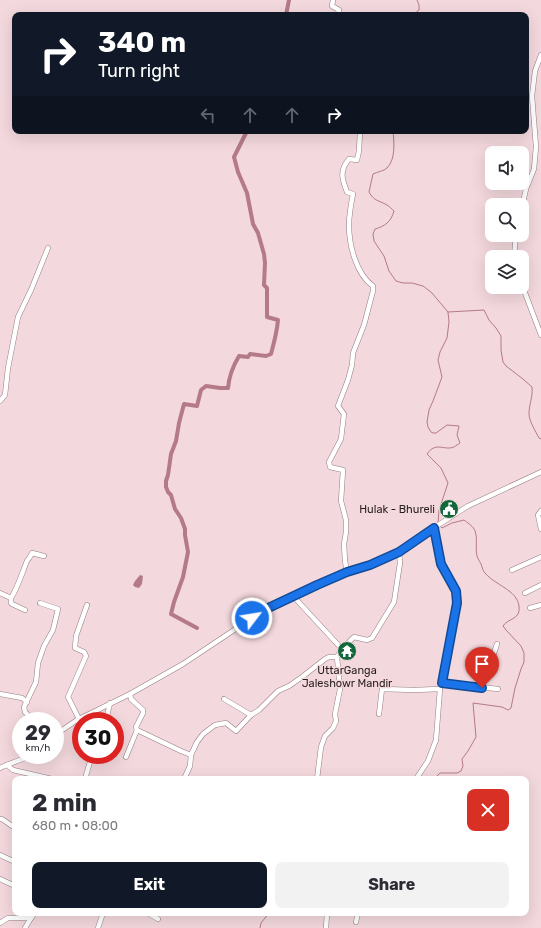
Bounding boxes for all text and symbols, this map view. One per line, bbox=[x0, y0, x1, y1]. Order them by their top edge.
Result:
text: 340 m bbox=[98, 26, 186, 59]
icon: right bbox=[32, 28, 84, 80]
text: Turn right bbox=[98, 60, 180, 82]
icon: left bbox=[197, 104, 219, 126]
icon: ahead bbox=[239, 104, 261, 126]
icon: ahead bbox=[281, 104, 303, 126]
icon: right bbox=[323, 104, 345, 126]
map controls bbox=[485, 146, 529, 294]
button: sound bbox=[485, 146, 529, 190]
button: search bbox=[485, 198, 529, 242]
button: layers bbox=[485, 250, 529, 294]
public building icon: Hulak - Bhureli bbox=[438, 498, 460, 520]
place label: Hulak - Bhureli bbox=[359, 503, 435, 516]
position arrow bbox=[231, 597, 273, 639]
temple icon: UttarGanga Jaleshowr Mandir bbox=[336, 640, 358, 662]
pin bbox=[465, 647, 499, 688]
icon: arrive bbox=[471, 653, 493, 675]
place label: UttarGanga Jaleshowr Mandir bbox=[302, 664, 393, 690]
speed limit sign: 30 bbox=[72, 712, 124, 764]
text: 29 bbox=[25, 721, 51, 745]
text: km/h bbox=[26, 742, 50, 754]
text: 2 min bbox=[32, 789, 97, 817]
button: close bbox=[467, 789, 509, 831]
text: 680 m · 08:00 bbox=[32, 818, 118, 833]
button: Exit bbox=[32, 862, 267, 908]
button: Share bbox=[275, 862, 509, 908]

